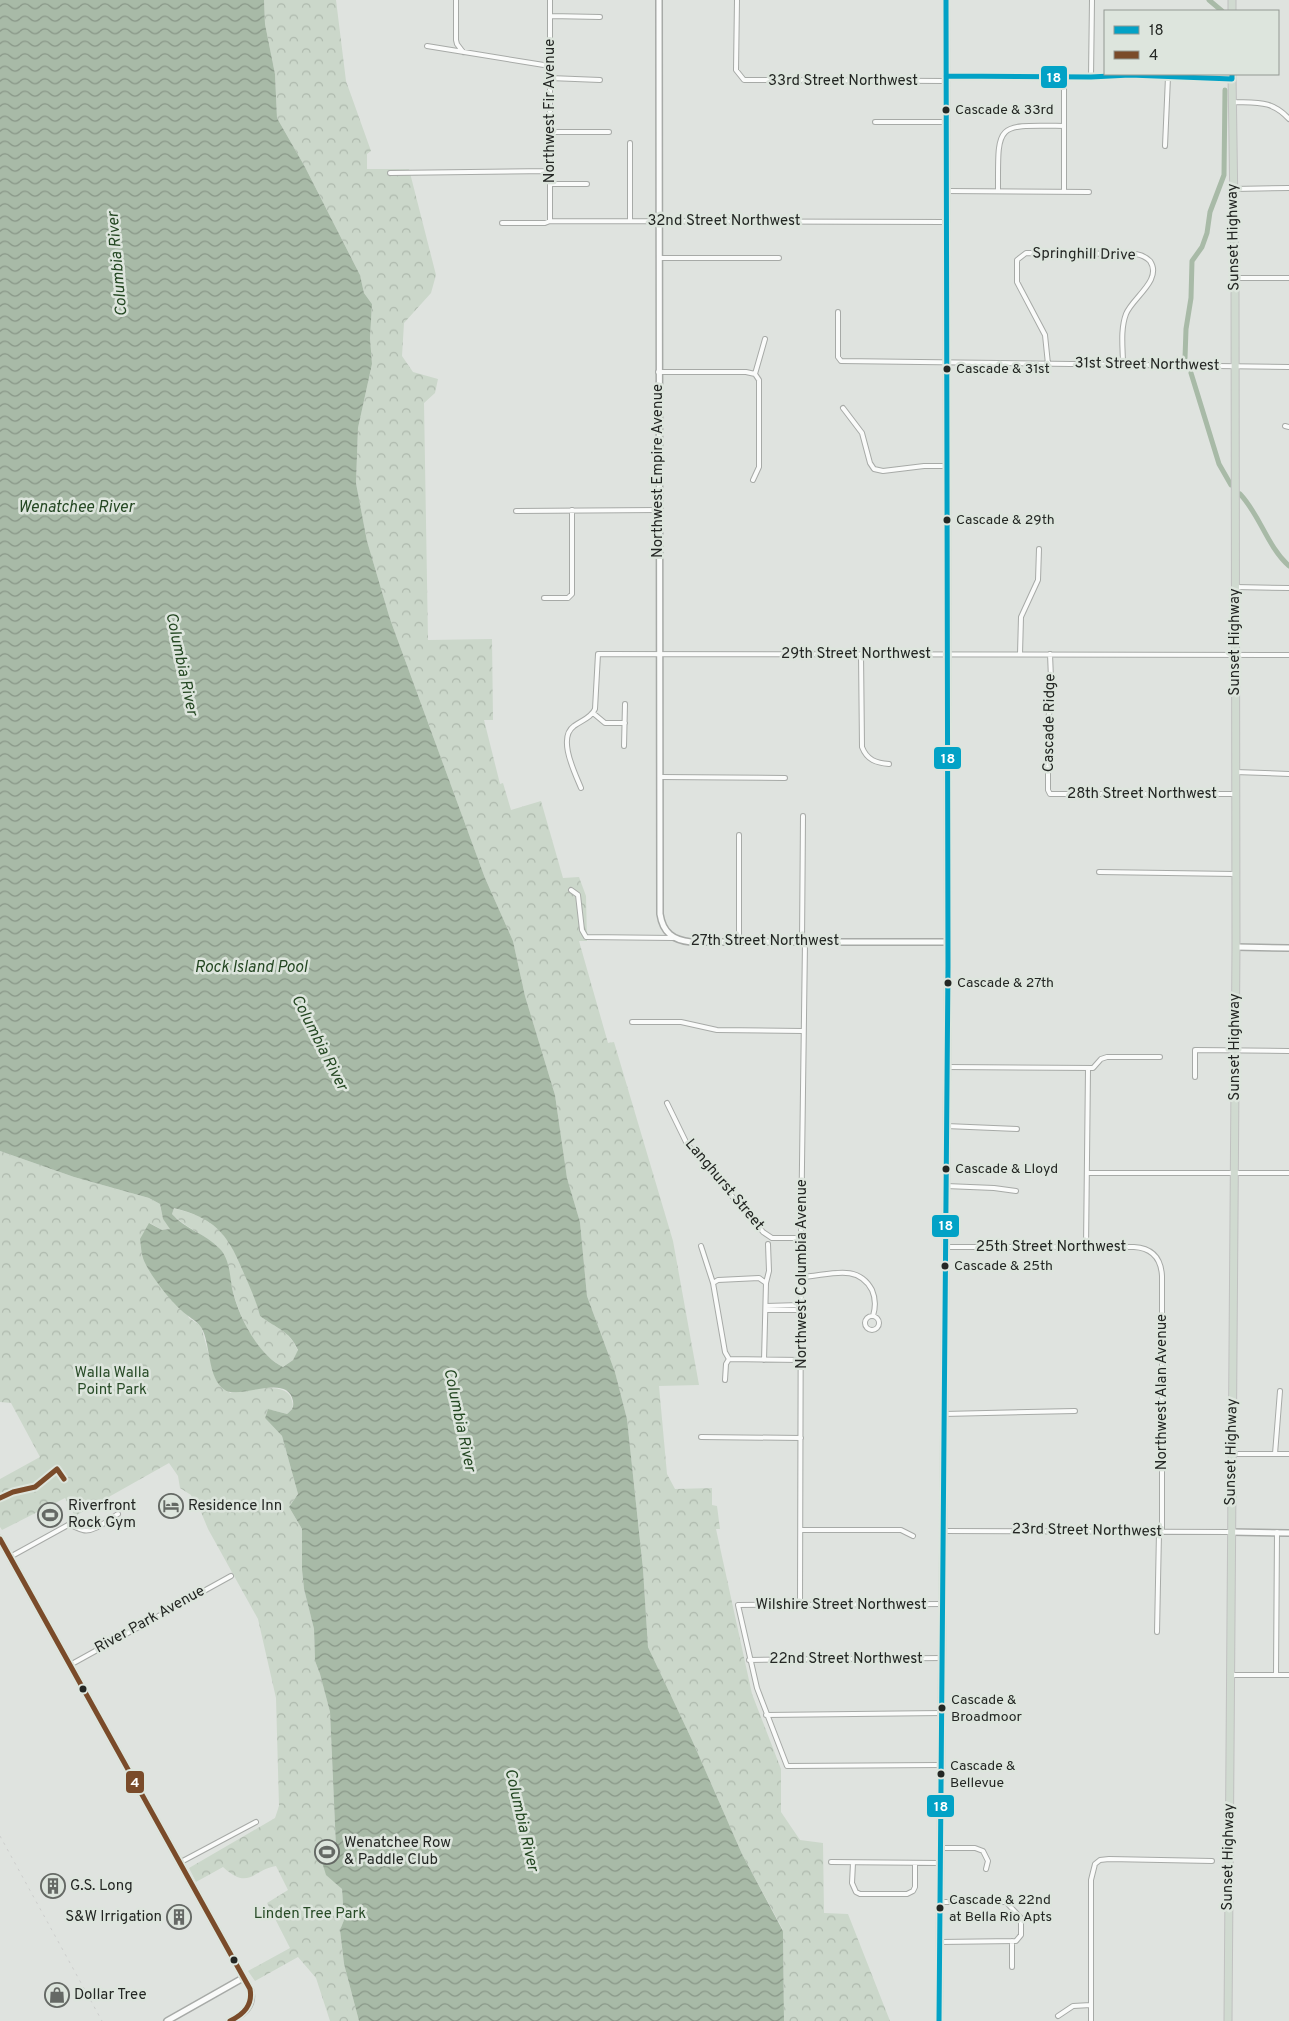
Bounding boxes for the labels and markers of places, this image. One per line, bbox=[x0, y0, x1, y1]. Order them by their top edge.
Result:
place label: Cascade & 33rd bbox=[955, 102, 1054, 119]
marker: Cascade & 33rd bbox=[941, 105, 951, 115]
place label: Cascade & 31st bbox=[956, 361, 1050, 378]
marker: Cascade & 31st bbox=[942, 364, 952, 374]
place label: Cascade & 29th bbox=[956, 512, 1055, 529]
marker: Cascade & 29th bbox=[942, 515, 952, 525]
place label: Cascade & 27th bbox=[957, 975, 1054, 992]
marker: Cascade & 27th bbox=[943, 978, 953, 988]
place label: Cascade & Lloyd bbox=[955, 1161, 1058, 1178]
marker: Cascade & Lloyd bbox=[941, 1164, 951, 1174]
place label: Cascade & 25th bbox=[954, 1258, 1053, 1275]
marker: Cascade & 25th bbox=[940, 1261, 950, 1271]
hotel icon: Residence Inn bbox=[158, 1493, 184, 1519]
place label: Riverfront Rock Gym bbox=[68, 1497, 136, 1533]
place label: Residence Inn bbox=[188, 1497, 282, 1516]
sports icon: Riverfront Rock Gym bbox=[37, 1502, 63, 1528]
unlabelled marker bbox=[78, 1684, 88, 1694]
place label: Cascade & Broadmoor bbox=[951, 1692, 1023, 1726]
marker: Cascade & Broadmoor bbox=[937, 1703, 947, 1713]
place label: Cascade & Bellevue bbox=[950, 1758, 1016, 1792]
marker: Cascade & Bellevue bbox=[936, 1769, 946, 1779]
place label: Wenatchee Row & Paddle Club bbox=[344, 1834, 451, 1870]
sports icon: Wenatchee Row & Paddle Club bbox=[314, 1839, 340, 1865]
building icon: G.S. Long bbox=[40, 1873, 66, 1899]
place label: G.S. Long bbox=[70, 1877, 133, 1896]
place label: Cascade & 22nd at Bella Rio Apts bbox=[949, 1892, 1052, 1926]
marker: Cascade & 22nd at Bella Rio Apts bbox=[935, 1903, 945, 1913]
building icon: S&W Irrigation bbox=[166, 1904, 192, 1930]
place label: S&W Irrigation bbox=[65, 1908, 162, 1927]
unlabelled marker bbox=[229, 1955, 239, 1965]
shop icon: Dollar Tree bbox=[44, 1982, 70, 2008]
place label: Dollar Tree bbox=[74, 1986, 146, 2005]

